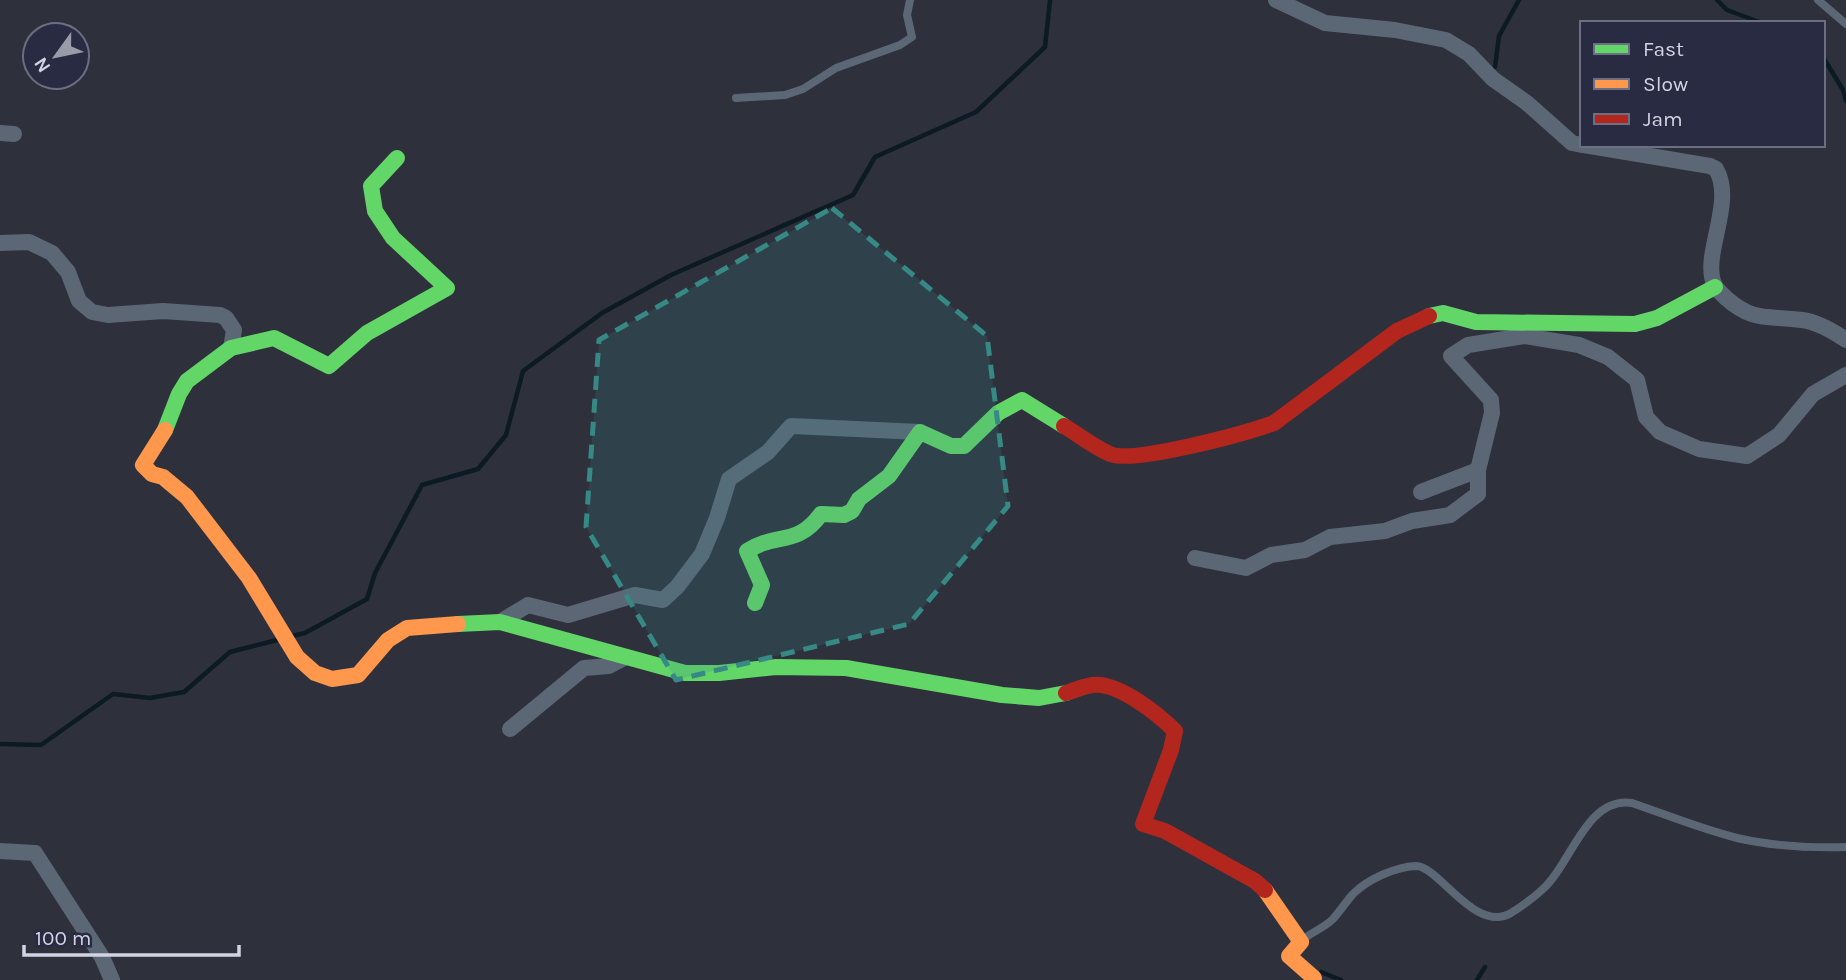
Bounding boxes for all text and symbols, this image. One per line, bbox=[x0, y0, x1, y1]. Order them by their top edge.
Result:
north arrow bbox=[21, 21, 91, 91]
legend bbox=[1580, 21, 1825, 147]
text: Fast bbox=[1643, 37, 1684, 61]
text: N bbox=[30, 53, 56, 76]
text: Slow bbox=[1643, 72, 1688, 96]
text: Jam bbox=[1643, 107, 1683, 131]
scale bar bbox=[24, 914, 240, 958]
text: 100 m bbox=[35, 926, 92, 950]

